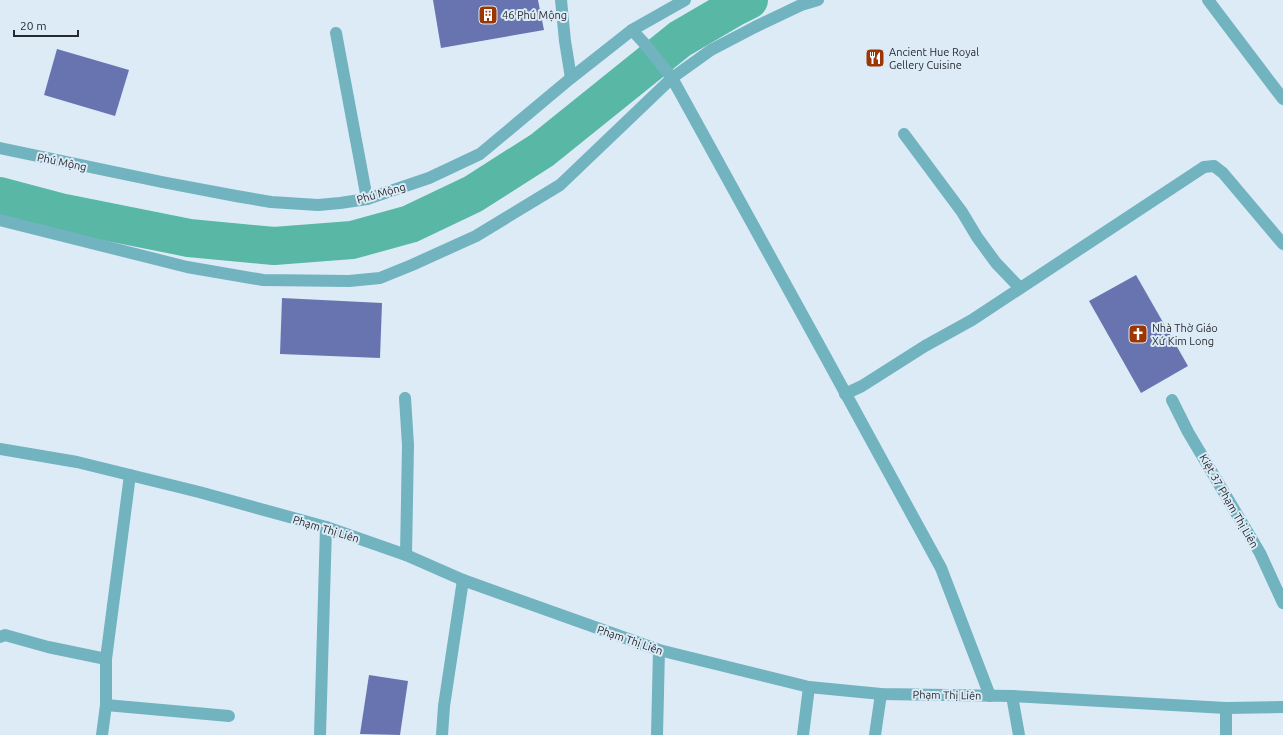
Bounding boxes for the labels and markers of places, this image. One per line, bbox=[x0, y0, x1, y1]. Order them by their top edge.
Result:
building icon: 46 Phú Mộng bbox=[477, 4, 499, 26]
place label: 46 Phú Mộng bbox=[502, 9, 567, 22]
place label: Ancient Hue Royal Gellery Cuisine bbox=[889, 46, 979, 71]
restaurant icon: Ancient Hue Royal Gellery Cuisine bbox=[864, 47, 886, 69]
place label: Nhà Thờ Giáo Xứ Kim Long bbox=[1152, 322, 1218, 347]
church icon: Nhà Thờ Giáo Xứ Kim Long bbox=[1127, 323, 1149, 345]

